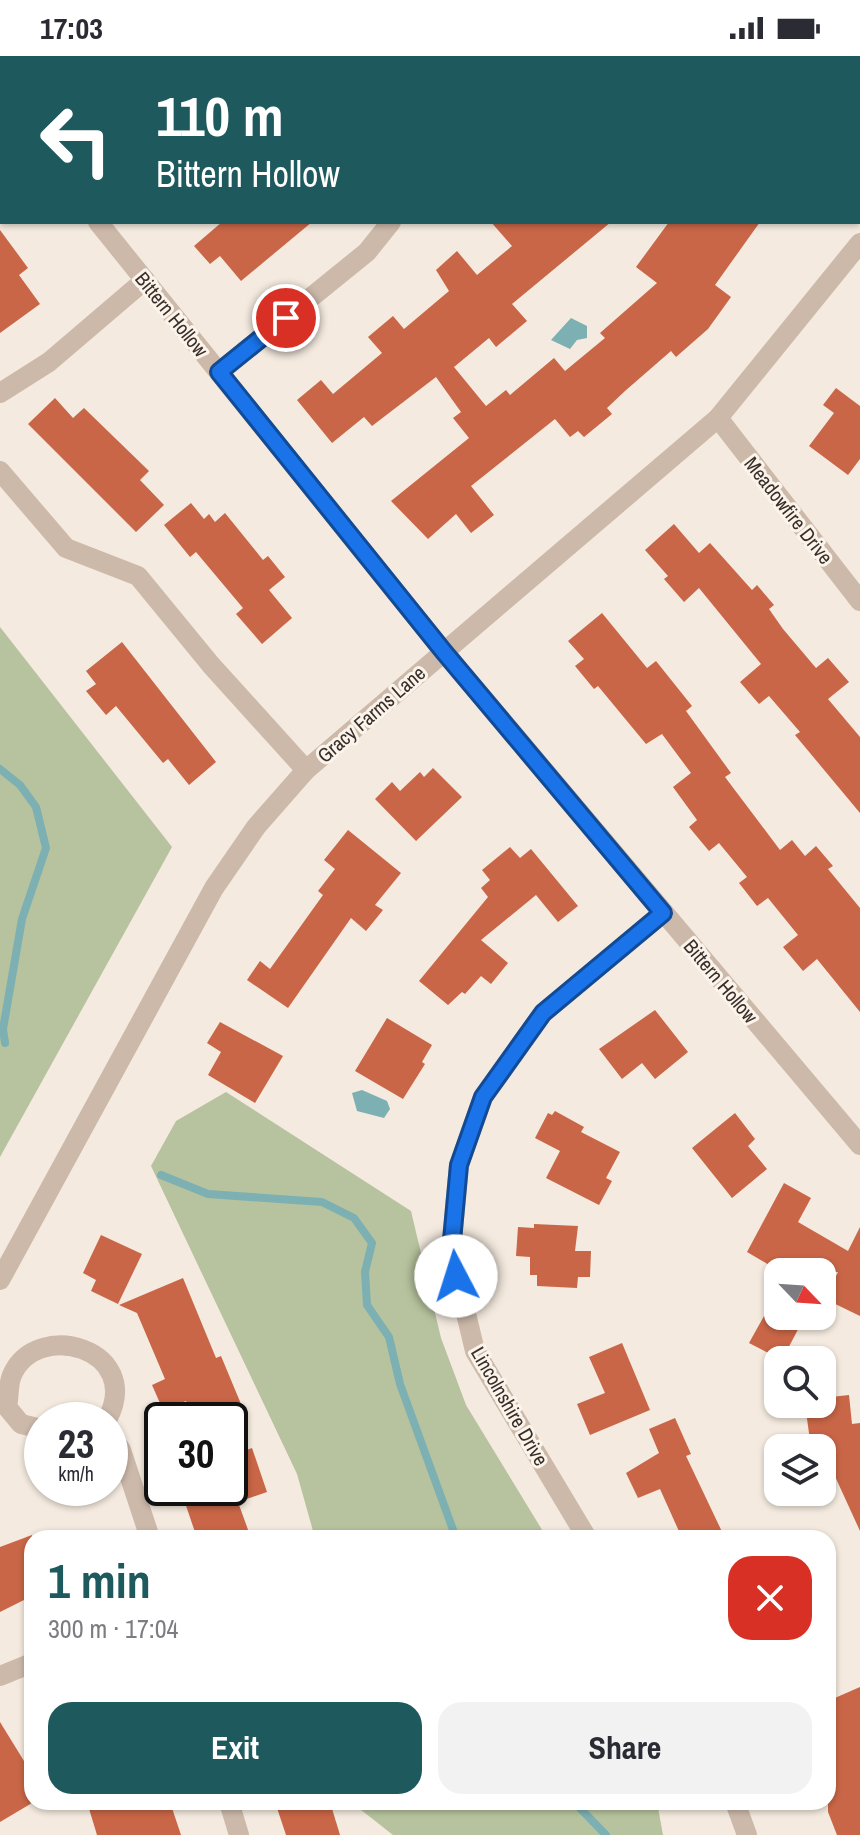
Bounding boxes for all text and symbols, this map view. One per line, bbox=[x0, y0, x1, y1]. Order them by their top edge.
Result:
text: 17:03 bbox=[40, 8, 103, 48]
text: 110 m bbox=[156, 78, 284, 153]
icon: left bbox=[24, 88, 128, 192]
text: Bittern Hollow bbox=[156, 150, 340, 198]
street label: Bittern Hollow bbox=[129, 266, 215, 362]
pin bbox=[252, 284, 320, 352]
icon: arrive bbox=[264, 296, 308, 340]
street label: Meadowfire Drive bbox=[739, 451, 839, 569]
street label: Gracy Farms Lane bbox=[311, 660, 431, 768]
street label: Bittern Hollow bbox=[678, 933, 764, 1029]
position arrow bbox=[414, 1234, 498, 1318]
north arrow bbox=[764, 1258, 836, 1330]
map controls bbox=[764, 1258, 836, 1506]
street label: Lincolnshire Drive bbox=[465, 1342, 555, 1470]
button: search bbox=[764, 1346, 836, 1418]
speed limit sign: 30 bbox=[144, 1402, 248, 1506]
text: 23 bbox=[58, 1417, 94, 1470]
button: layers bbox=[764, 1434, 836, 1506]
text: km/h bbox=[58, 1460, 94, 1487]
text: 1 min bbox=[48, 1548, 151, 1613]
button: close bbox=[728, 1556, 812, 1640]
text: 300 m · 17:04 bbox=[48, 1611, 178, 1646]
button: Exit bbox=[48, 1702, 422, 1794]
button: Share bbox=[438, 1702, 812, 1794]

